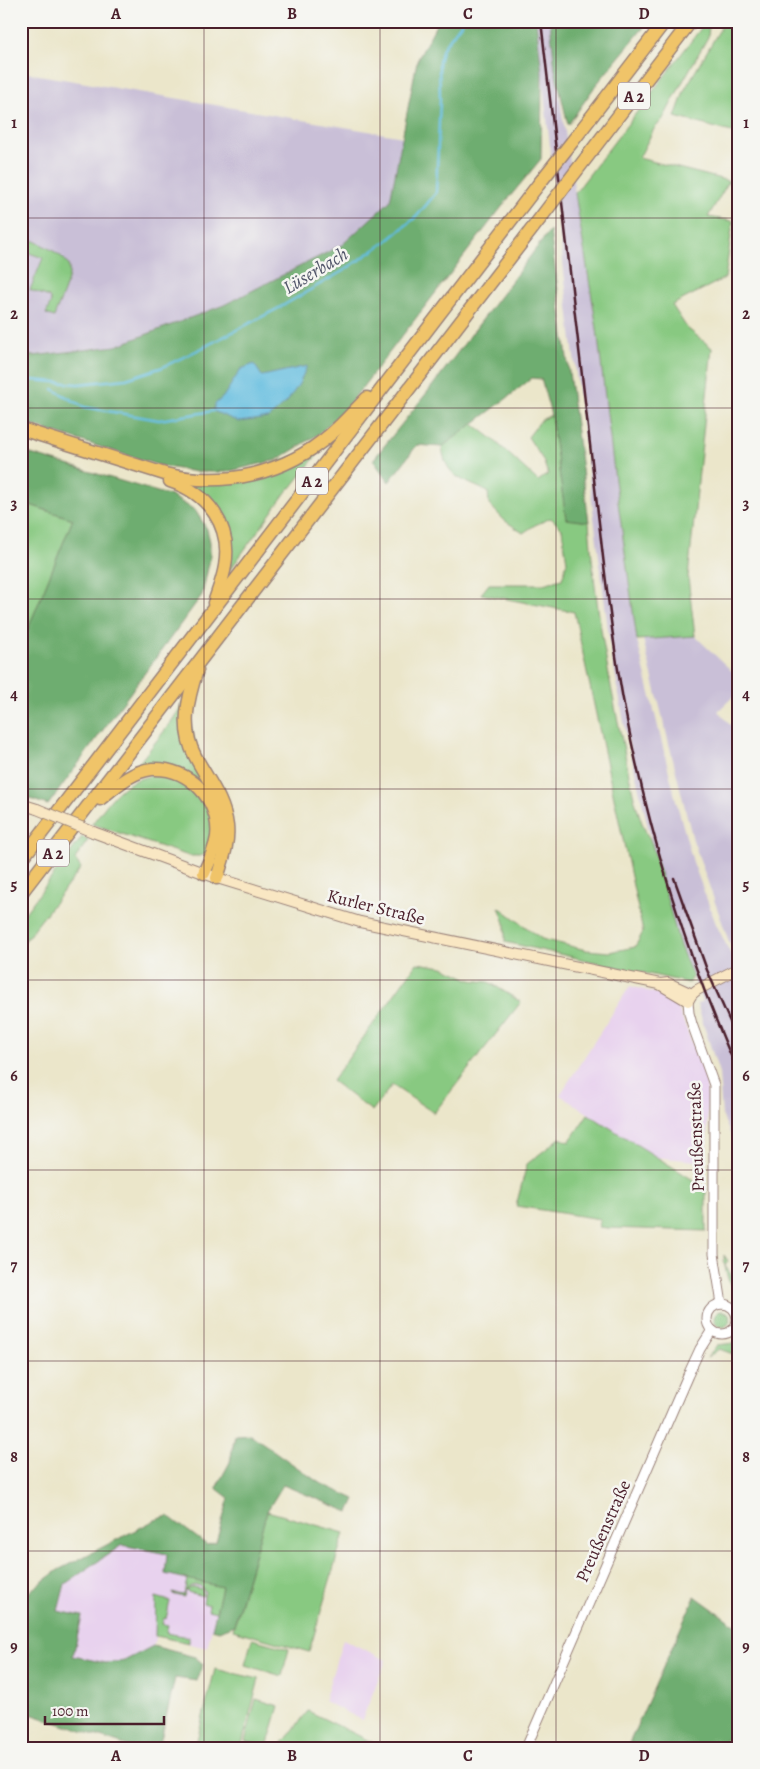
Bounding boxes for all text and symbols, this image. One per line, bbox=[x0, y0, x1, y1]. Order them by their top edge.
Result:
text: A bbox=[110, 3, 122, 25]
text: B bbox=[287, 3, 297, 25]
text: C bbox=[463, 3, 473, 25]
text: D bbox=[638, 3, 650, 25]
road number: A 2 bbox=[618, 82, 650, 110]
text: 1 bbox=[11, 112, 17, 134]
text: 1 bbox=[743, 112, 749, 134]
water label: Lüserbach bbox=[278, 241, 353, 300]
text: 2 bbox=[10, 303, 18, 325]
text: 2 bbox=[742, 303, 750, 325]
road number: A 2 bbox=[296, 468, 328, 494]
text: 3 bbox=[11, 493, 18, 515]
text: 3 bbox=[743, 493, 750, 515]
text: 4 bbox=[10, 684, 18, 706]
text: 4 bbox=[742, 684, 750, 706]
road number: A 2 bbox=[37, 840, 69, 866]
text: 5 bbox=[11, 874, 18, 896]
text: 5 bbox=[743, 874, 750, 896]
street label: Kurler Straße bbox=[325, 883, 427, 931]
text: 6 bbox=[10, 1065, 18, 1087]
text: 6 bbox=[742, 1065, 750, 1087]
street label: Preußenstraße bbox=[682, 1082, 710, 1192]
text: 7 bbox=[11, 1255, 18, 1277]
text: 7 bbox=[743, 1255, 750, 1277]
text: 8 bbox=[10, 1446, 18, 1468]
text: 8 bbox=[742, 1446, 750, 1468]
street label: Preußenstraße bbox=[570, 1476, 636, 1586]
text: 9 bbox=[10, 1636, 18, 1658]
text: 9 bbox=[742, 1636, 750, 1658]
scale bar bbox=[45, 1694, 164, 1726]
text: 100 m bbox=[52, 1701, 89, 1721]
text: A bbox=[110, 1745, 122, 1767]
text: B bbox=[287, 1745, 297, 1767]
text: C bbox=[463, 1745, 473, 1767]
text: D bbox=[638, 1745, 650, 1767]

